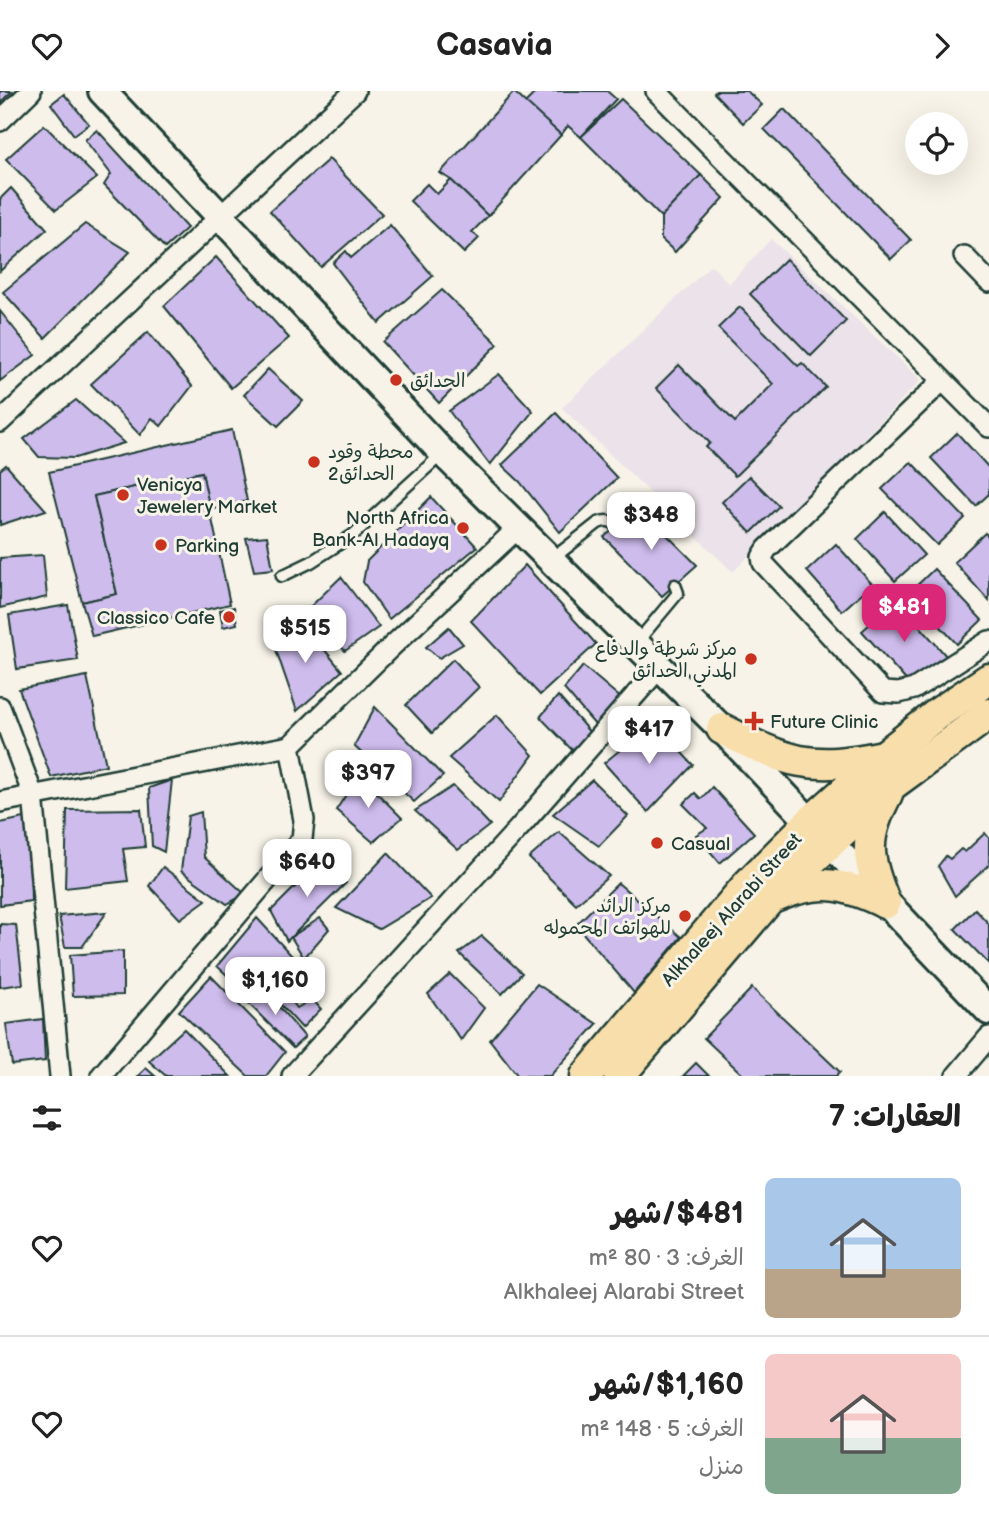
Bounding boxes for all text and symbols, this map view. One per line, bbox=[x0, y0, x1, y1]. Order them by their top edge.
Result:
text: Casavia bbox=[436, 26, 553, 65]
icon: heart bbox=[28, 27, 66, 65]
icon: forward bbox=[923, 27, 961, 65]
map controls bbox=[905, 112, 968, 175]
button: locate bbox=[905, 112, 968, 175]
place label: الحدائق bbox=[410, 370, 465, 393]
marker: الحدائق bbox=[388, 372, 404, 388]
place label: محطة وقود الحدائق2 bbox=[328, 441, 414, 486]
marker: محطة وقود الحدائق2 bbox=[306, 454, 322, 470]
place label: Venicya Jewelery Market bbox=[137, 474, 278, 519]
marker: Venicya Jewelery Market bbox=[115, 487, 131, 503]
pin: $348 bbox=[610, 493, 692, 552]
text: $348 bbox=[623, 501, 679, 529]
place label: North Africa Bank-Al Hadayq bbox=[312, 507, 449, 552]
marker: North Africa Bank-Al Hadayq bbox=[455, 520, 471, 536]
place label: Parking bbox=[175, 535, 239, 558]
marker: Parking bbox=[153, 537, 169, 553]
pin: $481 bbox=[863, 585, 945, 644]
text: $481 bbox=[878, 593, 930, 621]
pin: $515 bbox=[264, 605, 346, 665]
place label: Classico Cafe bbox=[97, 607, 215, 630]
marker: Classico Cafe bbox=[221, 609, 237, 625]
text: $515 bbox=[279, 614, 331, 642]
place label: مركز شرطة والدفاع المدني الحدائق bbox=[595, 638, 737, 687]
marker: مركز شرطة والدفاع المدني الحدائق bbox=[743, 651, 759, 667]
pin: $417 bbox=[608, 707, 690, 766]
marker: Future Clinic bbox=[744, 711, 764, 731]
place label: Future Clinic bbox=[770, 711, 878, 734]
text: $417 bbox=[624, 715, 674, 743]
pin: $397 bbox=[327, 751, 409, 810]
text: $397 bbox=[341, 759, 395, 787]
street label: Alkhaleej Alarabi Street bbox=[657, 828, 807, 991]
place label: Casual bbox=[671, 833, 730, 856]
marker: Casual bbox=[649, 835, 665, 851]
pin: $640 bbox=[266, 839, 348, 899]
text: $640 bbox=[279, 848, 335, 876]
place label: مركز الرائد للهواتف المحموله bbox=[544, 895, 671, 940]
marker: مركز الرائد للهواتف المحموله bbox=[677, 908, 693, 924]
pin: $1,160 bbox=[218, 957, 332, 1017]
text: $1,160 bbox=[241, 966, 309, 994]
icon: filters bbox=[28, 1099, 66, 1137]
text: العقارات: 7 bbox=[829, 1099, 961, 1135]
text: $481/شهر bbox=[612, 1196, 744, 1232]
icon: home bbox=[821, 1206, 905, 1290]
icon: heart bbox=[28, 1229, 66, 1267]
text: الغرف: 3 · 80 m² bbox=[589, 1244, 744, 1272]
text: Alkhaleej Alarabi Street bbox=[504, 1278, 744, 1306]
text: $1,160/شهر bbox=[591, 1367, 744, 1403]
icon: home bbox=[821, 1382, 905, 1466]
icon: heart bbox=[28, 1405, 66, 1443]
text: الغرف: 5 · 148 m² bbox=[580, 1415, 744, 1443]
text: منزل bbox=[699, 1453, 744, 1481]

